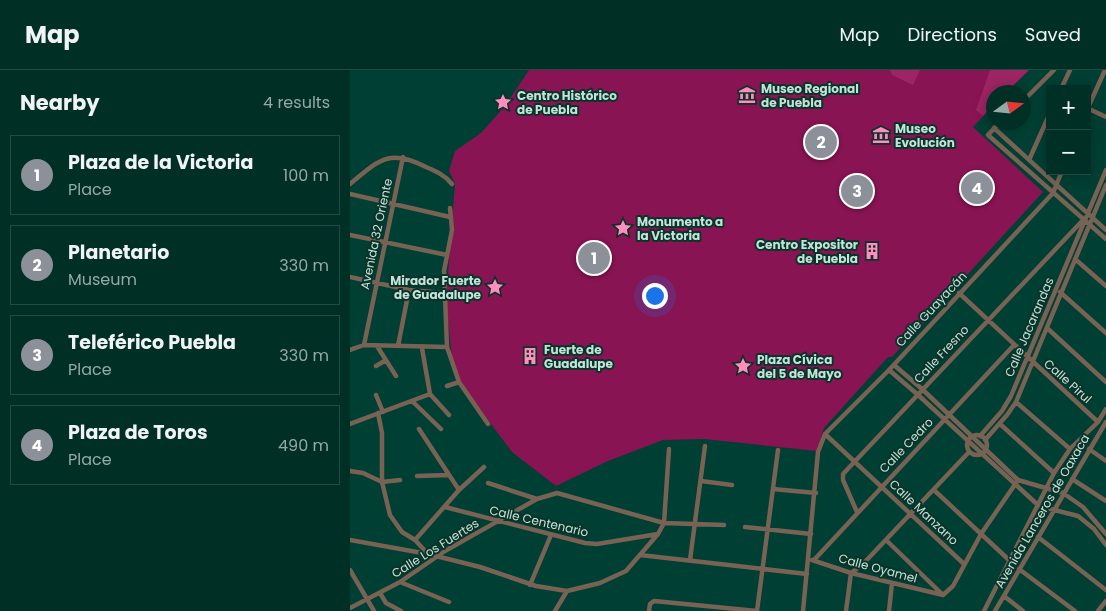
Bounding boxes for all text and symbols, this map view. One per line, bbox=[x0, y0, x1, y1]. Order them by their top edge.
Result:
text: Map bbox=[25, 18, 80, 51]
text: Map bbox=[840, 22, 879, 47]
text: Directions bbox=[907, 22, 997, 47]
text: Saved bbox=[1025, 22, 1081, 47]
place label: Museo Regional de Puebla bbox=[761, 80, 859, 111]
museum icon: Museo Regional de Puebla bbox=[737, 85, 757, 105]
north arrow bbox=[986, 85, 1031, 130]
map controls bbox=[1046, 85, 1091, 175]
button: + bbox=[1046, 85, 1091, 130]
place label: Centro Histórico de Puebla bbox=[517, 87, 617, 118]
text: Nearby bbox=[20, 88, 100, 117]
text: 4 results bbox=[263, 91, 330, 114]
place icon: Centro Histórico de Puebla bbox=[493, 92, 513, 112]
place label: Museo Evolución bbox=[895, 120, 955, 151]
pin: 2 bbox=[805, 123, 837, 161]
museum icon: Museo Evolución bbox=[871, 125, 891, 145]
button: − bbox=[1046, 130, 1091, 175]
text: Plaza de la Victoria bbox=[68, 149, 253, 176]
text: 1 bbox=[34, 164, 40, 187]
text: 100 m bbox=[283, 164, 329, 187]
pin: 4 bbox=[961, 169, 993, 207]
pin: 3 bbox=[841, 172, 873, 210]
street label: Avenida 32 Oriente bbox=[356, 177, 396, 291]
text: Place bbox=[68, 178, 112, 201]
place label: Monumento a la Victoria bbox=[637, 213, 723, 244]
place icon: Monumento a la Victoria bbox=[613, 218, 633, 238]
place label: Centro Expositor de Puebla bbox=[756, 236, 858, 267]
text: Planetario bbox=[68, 239, 169, 266]
pin: 1 bbox=[578, 239, 610, 277]
building icon: Centro Expositor de Puebla bbox=[862, 241, 882, 261]
text: 2 bbox=[32, 254, 42, 277]
text: 330 m bbox=[279, 254, 329, 277]
text: Museum bbox=[68, 268, 137, 291]
street label: Calle Guayacán bbox=[892, 268, 970, 350]
place label: Mirador Fuerte de Guadalupe bbox=[390, 272, 482, 303]
street label: Calle Jacarandas bbox=[1000, 275, 1058, 379]
place icon: Mirador Fuerte de Guadalupe bbox=[485, 277, 505, 297]
your location bbox=[642, 283, 668, 309]
street label: Calle Fresno bbox=[910, 321, 973, 387]
text: Teleférico Puebla bbox=[68, 329, 236, 356]
place label: Fuerte de Guadalupe bbox=[544, 341, 613, 372]
text: 3 bbox=[32, 344, 42, 367]
text: 330 m bbox=[279, 344, 329, 367]
building icon: Fuerte de Guadalupe bbox=[520, 346, 540, 366]
place label: Plaza Cívica del 5 de Mayo bbox=[757, 351, 842, 382]
street label: Calle Pirul bbox=[1040, 355, 1096, 407]
place icon: Plaza Cívica del 5 de Mayo bbox=[733, 356, 753, 376]
text: Place bbox=[68, 358, 112, 381]
street label: Calle Cedro bbox=[875, 413, 937, 476]
text: Plaza de Toros bbox=[68, 419, 208, 446]
street label: Avenida Lanceros de Oaxaca bbox=[991, 431, 1093, 591]
text: 4 bbox=[32, 434, 42, 457]
text: 490 m bbox=[278, 434, 329, 457]
text: Place bbox=[68, 448, 112, 471]
street label: Calle Manzano bbox=[886, 475, 963, 549]
street label: Calle Centenario bbox=[488, 501, 590, 541]
street label: Calle Los Fuertes bbox=[388, 514, 482, 582]
street label: Calle Oyamel bbox=[837, 549, 919, 587]

